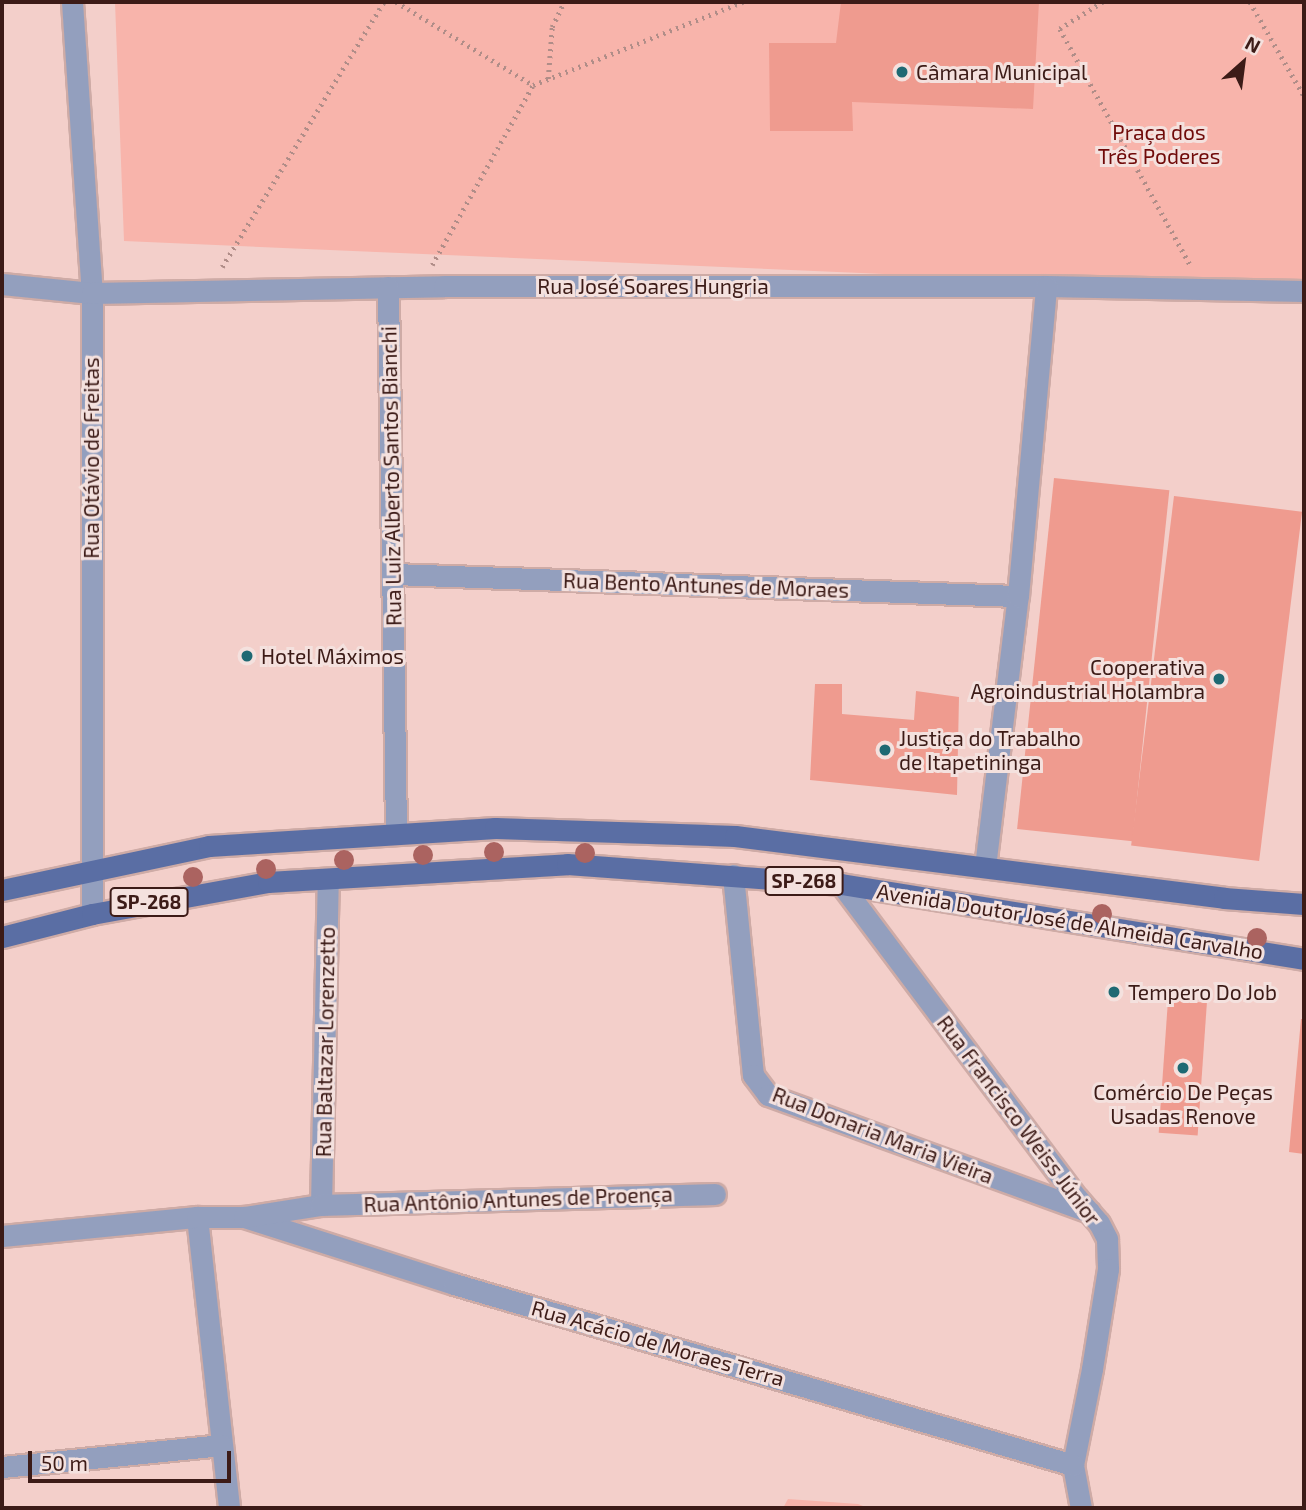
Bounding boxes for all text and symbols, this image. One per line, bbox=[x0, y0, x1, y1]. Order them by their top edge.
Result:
north arrow bbox=[1208, 28, 1278, 98]
text: N bbox=[1242, 31, 1265, 57]
place label: Câmara Municipal bbox=[916, 59, 1087, 85]
marker: Câmara Municipal bbox=[894, 64, 910, 80]
park label: Praça dos Três Poderes bbox=[1098, 119, 1220, 169]
street label: Rua José Soares Hungria bbox=[537, 273, 769, 299]
street label: Rua Luiz Alberto Santos Bianchi bbox=[376, 326, 406, 626]
street label: Rua Otávio de Freitas bbox=[78, 357, 104, 559]
street label: Rua Bento Antunes de Moraes bbox=[562, 567, 850, 603]
place label: Hotel Máximos bbox=[261, 643, 404, 669]
marker: Hotel Máximos bbox=[239, 648, 255, 664]
place label: Cooperativa Agroindustrial Holambra bbox=[970, 654, 1205, 704]
marker: Cooperativa Agroindustrial Holambra bbox=[1211, 671, 1227, 687]
place label: Justiça do Trabalho de Itapetininga bbox=[899, 725, 1081, 775]
marker: Justiça do Trabalho de Itapetininga bbox=[877, 742, 893, 758]
road number: SP-268 bbox=[764, 866, 844, 897]
street label: Avenida Doutor José de Almeida Carvalho bbox=[874, 878, 1266, 964]
road number: SP-268 bbox=[109, 887, 189, 918]
street label: Rua Baltazar Lorenzetto bbox=[310, 926, 340, 1158]
place label: Tempero Do Job bbox=[1128, 979, 1277, 1005]
marker: Tempero Do Job bbox=[1106, 984, 1122, 1000]
street label: Rua Francisco Weiss Júnior bbox=[932, 1010, 1106, 1230]
marker: Comércio De Peças Usadas Renove bbox=[1175, 1060, 1191, 1076]
place label: Comércio De Peças Usadas Renove bbox=[1093, 1079, 1273, 1129]
street label: Rua Donaria Maria Vieira bbox=[769, 1081, 997, 1189]
street label: Rua Antônio Antunes de Proença bbox=[363, 1181, 673, 1217]
street label: Rua Acácio de Moraes Terra bbox=[528, 1295, 788, 1391]
scale bar bbox=[32, 1436, 234, 1480]
text: 50 m bbox=[41, 1450, 88, 1475]

